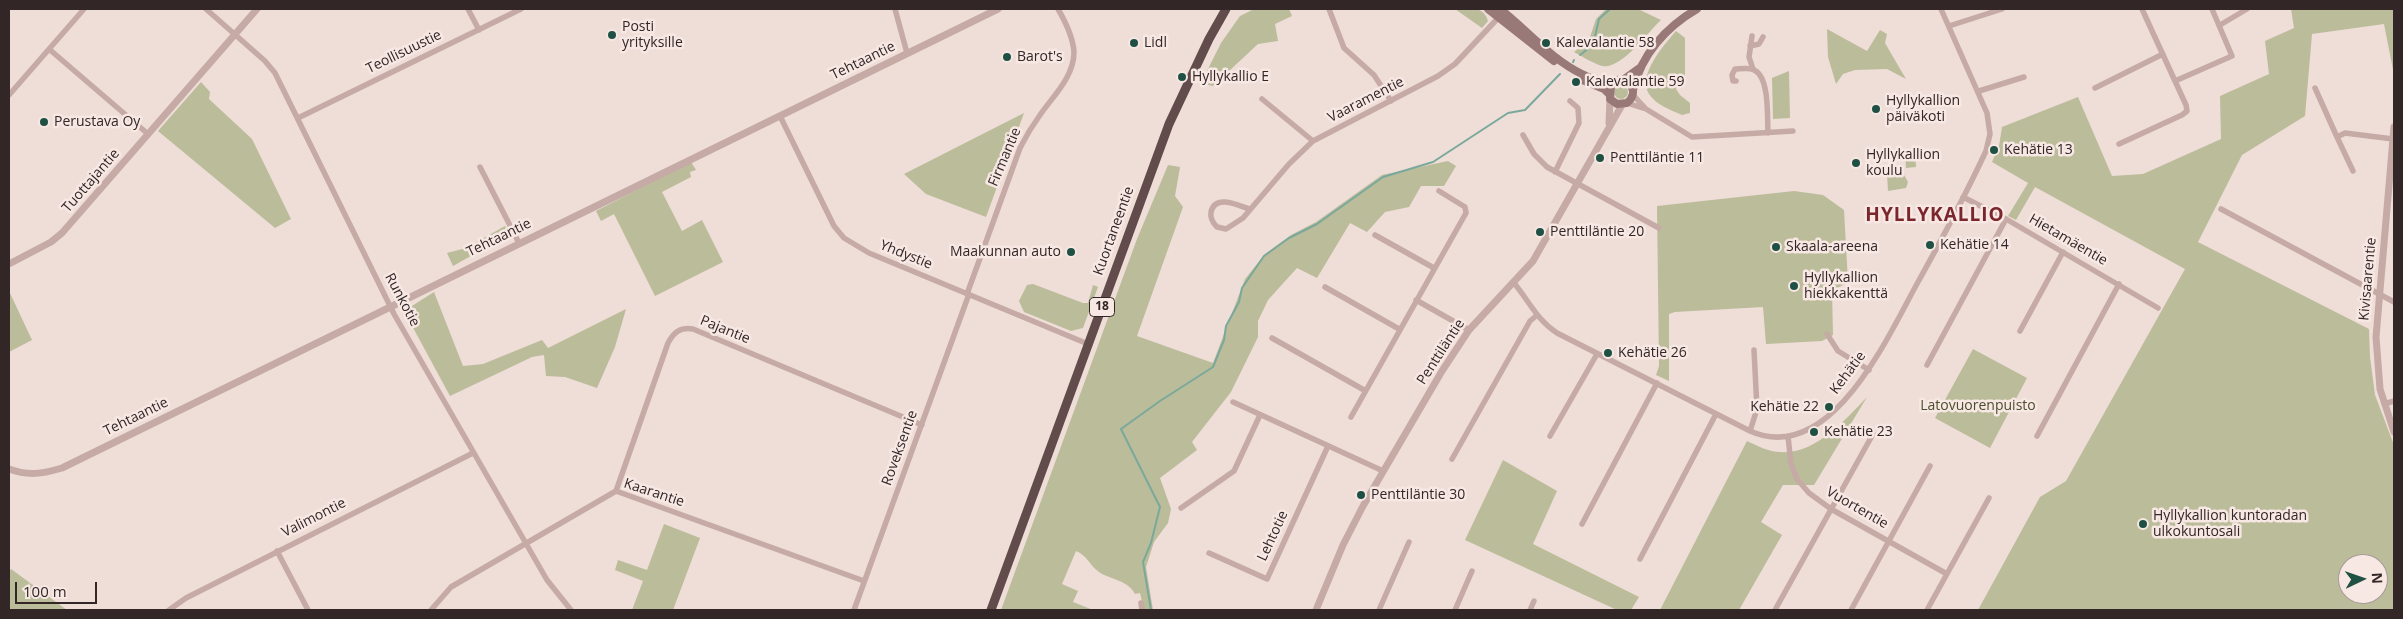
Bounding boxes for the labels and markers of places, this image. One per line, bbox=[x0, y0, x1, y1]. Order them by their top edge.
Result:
place label: Posti yrityksille bbox=[622, 19, 683, 52]
marker: Posti yrityksille bbox=[606, 29, 618, 41]
place label: Lidl bbox=[1144, 35, 1167, 51]
place label: Kalevalantie 58 bbox=[1556, 35, 1654, 51]
marker: Lidl bbox=[1128, 37, 1140, 49]
marker: Kalevalantie 58 bbox=[1540, 37, 1552, 49]
place label: Barot's bbox=[1017, 49, 1063, 65]
marker: Barot's bbox=[1001, 51, 1013, 63]
place label: Hyllykallio E bbox=[1192, 69, 1269, 85]
marker: Hyllykallio E bbox=[1176, 71, 1188, 83]
place label: Kalevalantie 59 bbox=[1586, 74, 1684, 90]
marker: Kalevalantie 59 bbox=[1570, 76, 1582, 88]
place label: Hyllykallion päiväkoti bbox=[1886, 93, 1960, 125]
marker: Hyllykallion päiväkoti bbox=[1870, 103, 1882, 115]
place label: Perustava Oy bbox=[54, 114, 140, 130]
marker: Perustava Oy bbox=[38, 116, 50, 128]
place label: Kehätie 13 bbox=[2004, 142, 2073, 158]
marker: Kehätie 13 bbox=[1988, 144, 2000, 156]
place label: Hyllykallion koulu bbox=[1866, 147, 1940, 180]
place label: Penttiläntie 11 bbox=[1610, 150, 1704, 166]
marker: Penttiläntie 11 bbox=[1594, 152, 1606, 164]
marker: Hyllykallion koulu bbox=[1850, 157, 1862, 169]
place label: Penttiläntie 20 bbox=[1550, 224, 1644, 240]
marker: Penttiläntie 20 bbox=[1534, 226, 1546, 238]
place label: Kehätie 14 bbox=[1940, 237, 2009, 253]
place label: Skaala-areena bbox=[1786, 239, 1878, 255]
marker: Kehätie 14 bbox=[1924, 239, 1936, 251]
marker: Skaala-areena bbox=[1770, 241, 1782, 253]
place label: Maakunnan auto bbox=[950, 244, 1061, 260]
marker: Maakunnan auto bbox=[1065, 246, 1077, 258]
place label: Hyllykallion hiekkakenttä bbox=[1804, 270, 1888, 302]
marker: Hyllykallion hiekkakenttä bbox=[1788, 280, 1800, 292]
place label: Kehätie 26 bbox=[1618, 345, 1687, 361]
marker: Kehätie 26 bbox=[1602, 347, 1614, 359]
place label: Kehätie 22 bbox=[1750, 399, 1819, 415]
marker: Kehätie 22 bbox=[1823, 401, 1835, 413]
place label: Kehätie 23 bbox=[1824, 424, 1893, 440]
marker: Kehätie 23 bbox=[1808, 426, 1820, 438]
place label: Penttiläntie 30 bbox=[1371, 487, 1465, 503]
marker: Penttiläntie 30 bbox=[1355, 489, 1367, 501]
place label: Hyllykallion kuntoradan ulkokuntosali bbox=[2153, 508, 2307, 540]
marker: Hyllykallion kuntoradan ulkokuntosali bbox=[2137, 518, 2149, 530]

